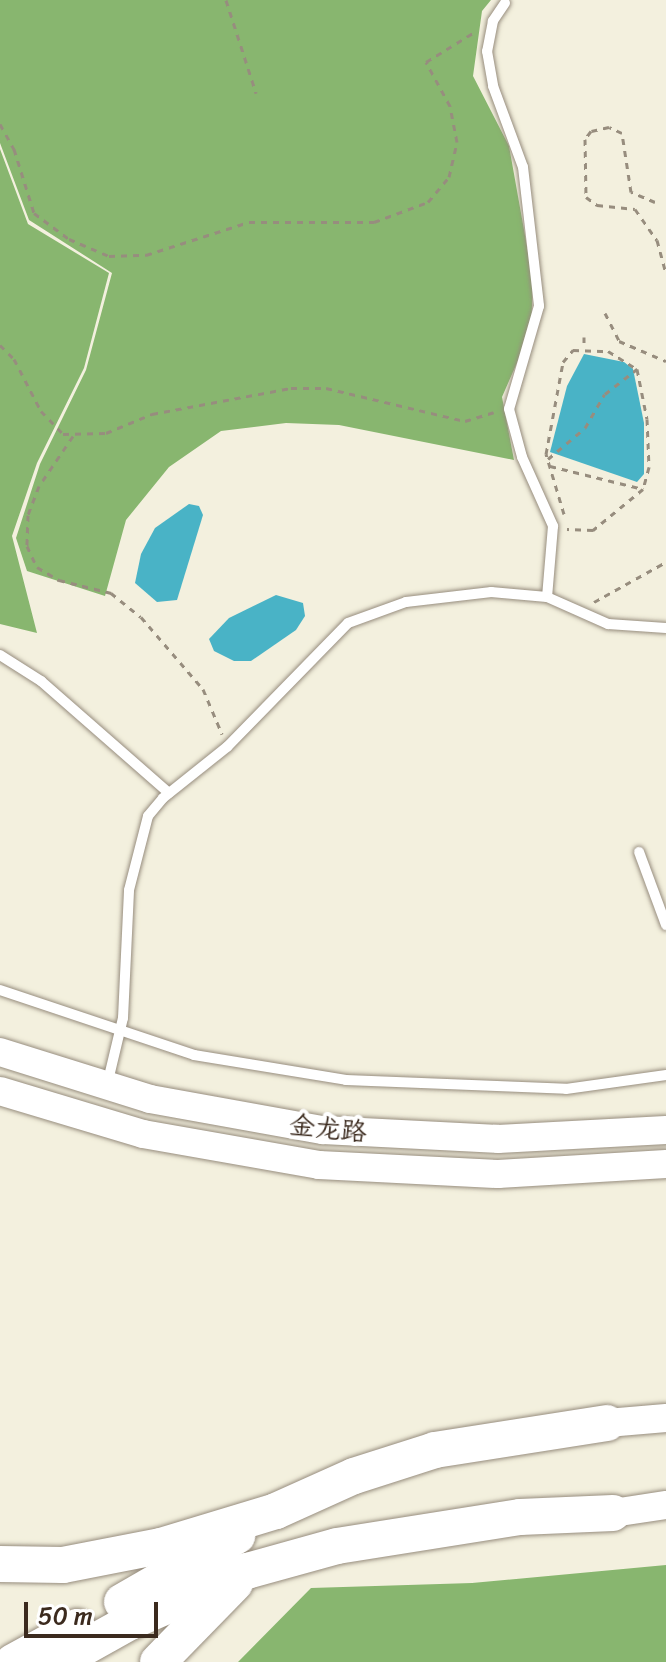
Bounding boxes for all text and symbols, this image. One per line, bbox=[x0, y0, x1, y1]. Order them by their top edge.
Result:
street label: 金龙路 bbox=[288, 1109, 368, 1149]
scale bar bbox=[28, 1586, 162, 1636]
text: 50 m bbox=[38, 1595, 93, 1637]

